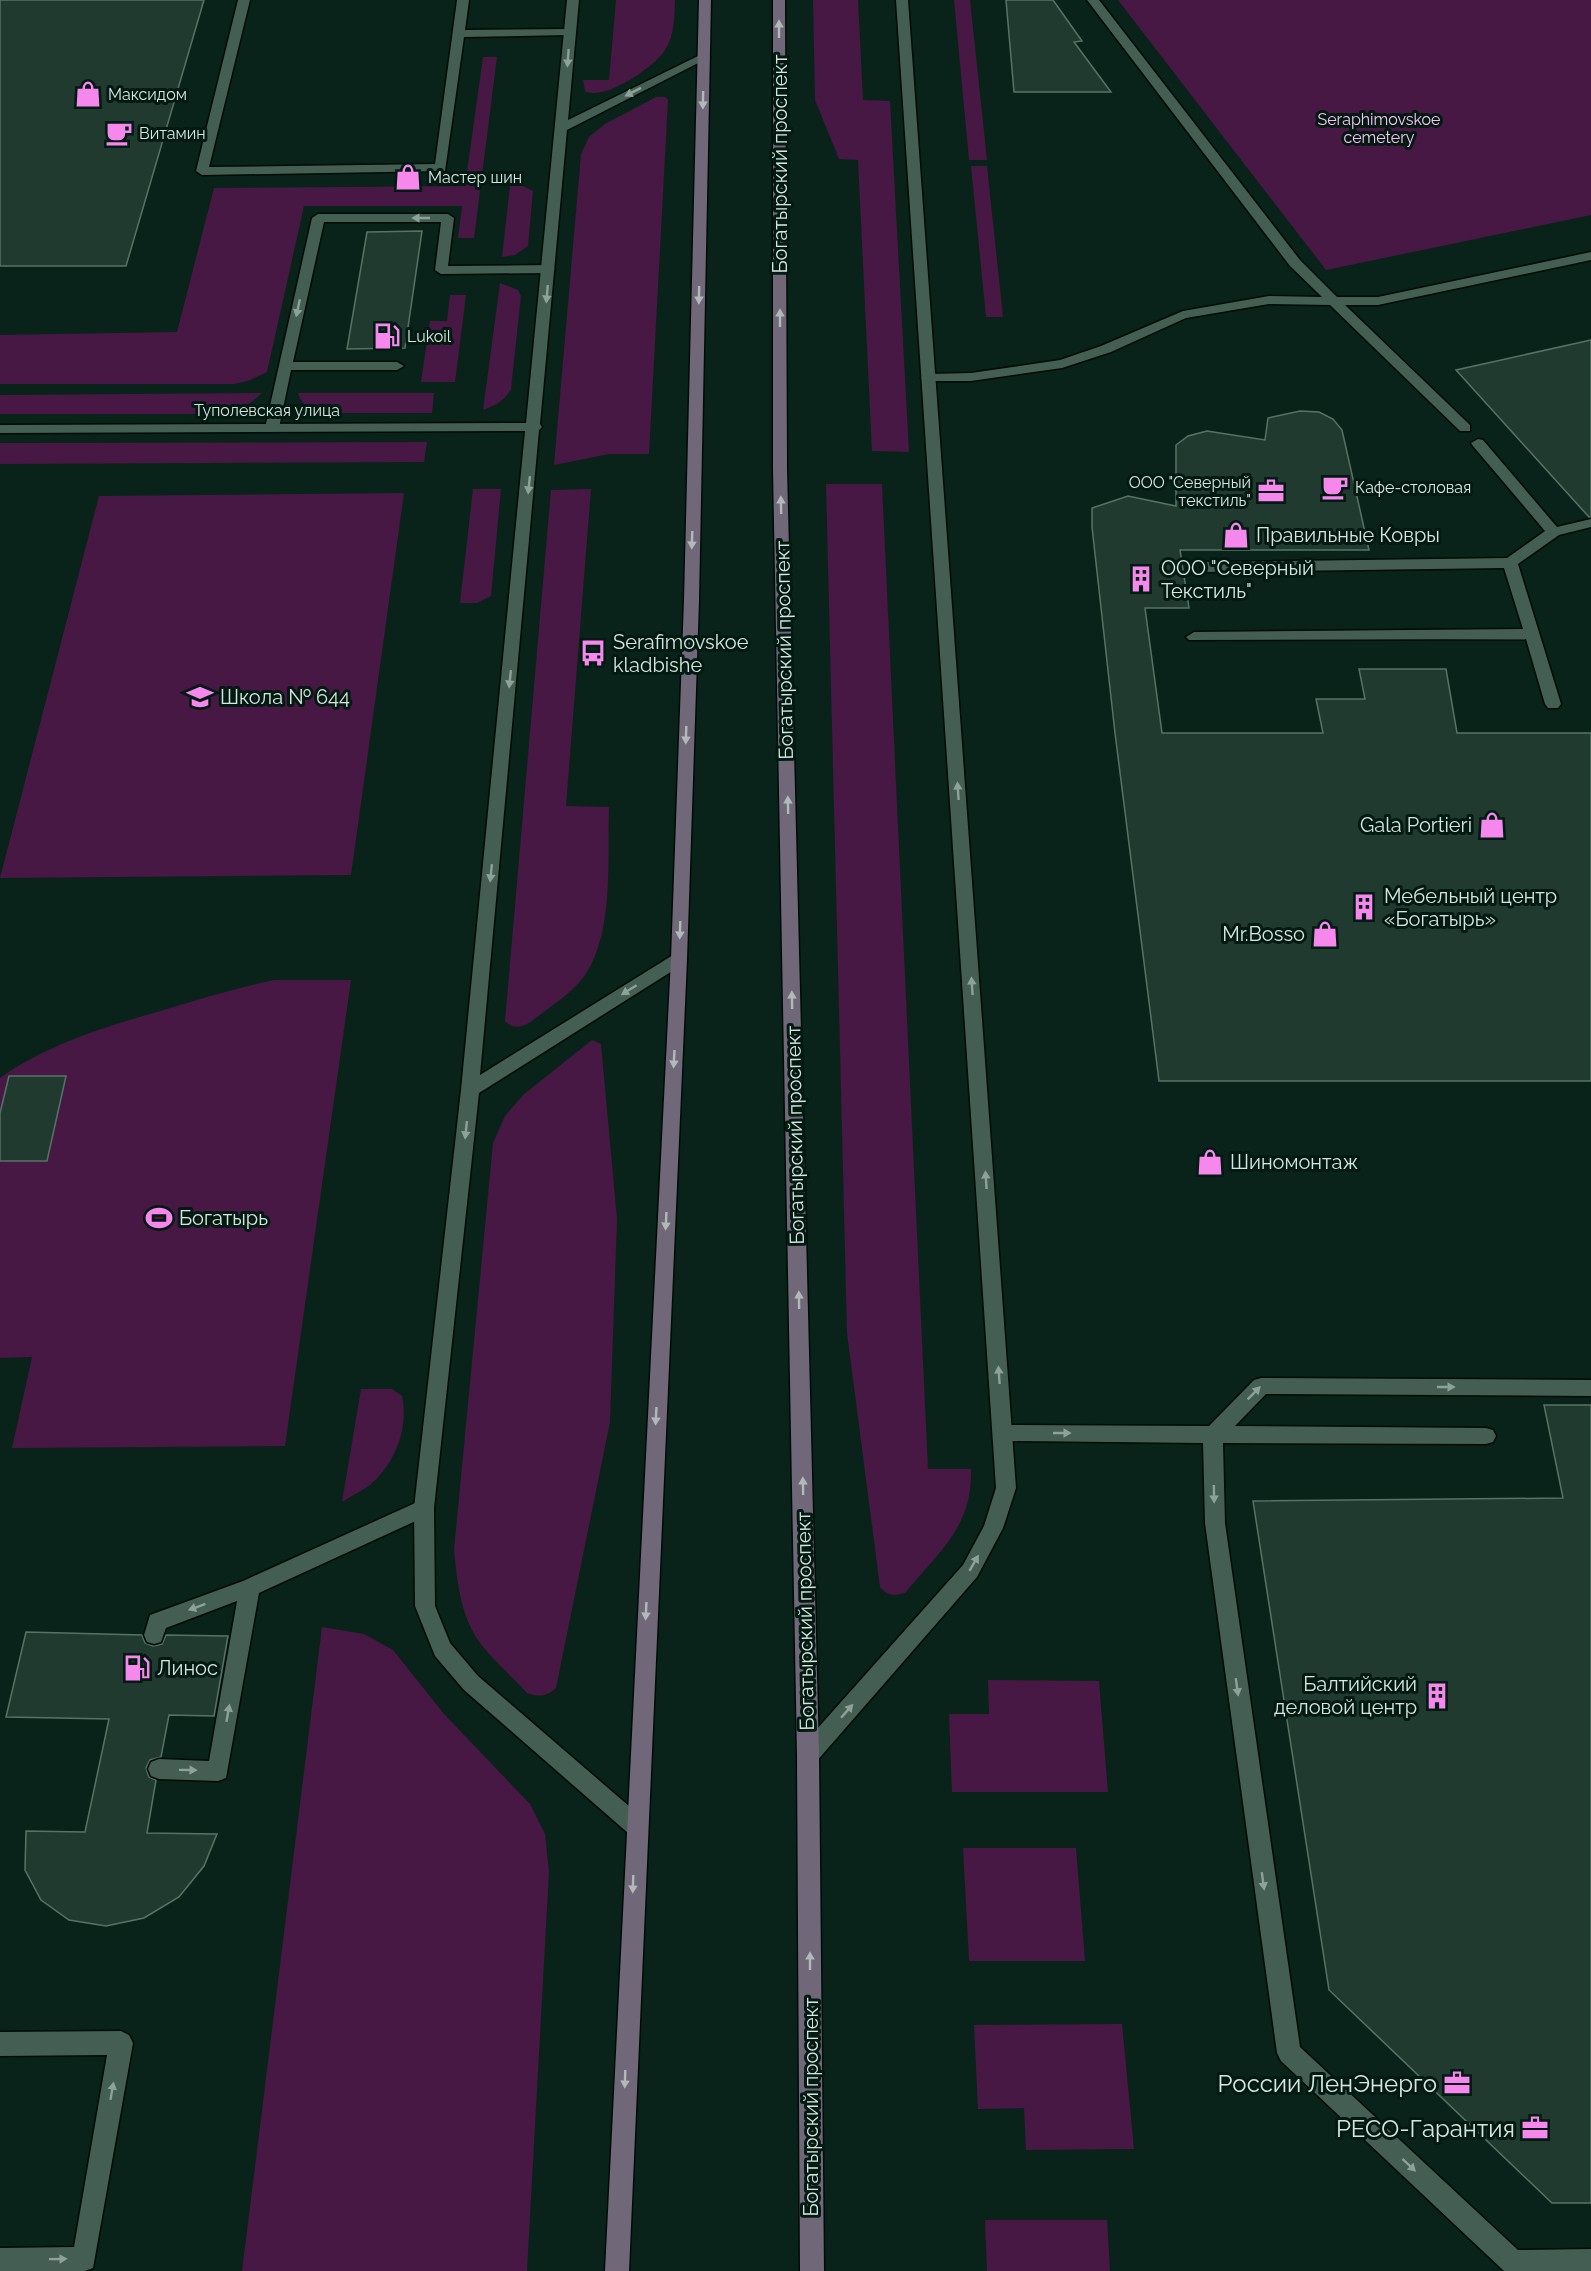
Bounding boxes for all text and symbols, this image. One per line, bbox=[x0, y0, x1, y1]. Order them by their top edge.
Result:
one-way arrow bbox=[774, 19, 784, 38]
one-way arrow bbox=[563, 49, 573, 68]
street label: Богатырский проспект bbox=[768, 54, 792, 274]
shop icon: Максидом bbox=[73, 79, 103, 109]
place label: Максидом bbox=[108, 85, 187, 104]
one-way arrow bbox=[624, 88, 641, 97]
one-way arrow bbox=[698, 91, 708, 110]
park label: Seraphimovskoe cemetery bbox=[1317, 110, 1441, 147]
cafe icon: Витамин bbox=[104, 118, 134, 148]
place label: Витамин bbox=[139, 124, 206, 143]
shop icon: Мастер шин bbox=[393, 162, 423, 192]
place label: Мастер шин bbox=[428, 168, 522, 187]
one-way arrow bbox=[411, 213, 430, 223]
one-way arrow bbox=[542, 285, 552, 304]
one-way arrow bbox=[694, 286, 703, 305]
one-way arrow bbox=[293, 299, 302, 318]
one-way arrow bbox=[775, 308, 785, 327]
fuel station icon: Lukoil bbox=[372, 321, 402, 351]
place label: Lukoil bbox=[407, 327, 452, 346]
street label: Туполевская улица bbox=[194, 401, 340, 420]
cafe icon: Кафе-столовая bbox=[1320, 472, 1350, 502]
place label: ООО "Северный текстиль" bbox=[1129, 473, 1251, 510]
one-way arrow bbox=[524, 476, 534, 495]
office icon: ООО "Северный текстиль" bbox=[1256, 476, 1286, 506]
place label: Кафе-столовая bbox=[1355, 478, 1471, 497]
one-way arrow bbox=[776, 495, 786, 514]
shop icon: Правильные Ковры bbox=[1221, 520, 1251, 550]
place label: Правильные Ковры bbox=[1256, 523, 1440, 547]
one-way arrow bbox=[687, 531, 697, 550]
street label: Богатырский проспект bbox=[770, 540, 798, 760]
place label: ООО "Северный Текстиль" bbox=[1161, 556, 1314, 603]
building icon: ООО "Северный Текстиль" bbox=[1126, 564, 1156, 594]
place label: Serafimovskoe kladbishe bbox=[613, 630, 749, 677]
bus stop icon: Serafimovskoe kladbishe bbox=[578, 638, 608, 668]
one-way arrow bbox=[505, 670, 515, 689]
school or university icon: Школа № 644 bbox=[185, 682, 215, 712]
place label: Школа № 644 bbox=[220, 685, 350, 709]
one-way arrow bbox=[681, 726, 691, 745]
one-way arrow bbox=[953, 782, 963, 801]
one-way arrow bbox=[783, 795, 792, 814]
shop icon: Gala Portieri bbox=[1477, 810, 1507, 840]
place label: Gala Portieri bbox=[1360, 813, 1472, 837]
one-way arrow bbox=[486, 864, 496, 883]
place label: Мебельный центр «Богатырь» bbox=[1384, 884, 1557, 931]
building icon: Мебельный центр «Богатырь» bbox=[1349, 892, 1379, 922]
shop icon: Mr.Bosso bbox=[1310, 919, 1340, 949]
one-way arrow bbox=[675, 920, 685, 939]
place label: Mr.Bosso bbox=[1222, 922, 1305, 946]
one-way arrow bbox=[967, 976, 977, 995]
one-way arrow bbox=[621, 985, 638, 996]
one-way arrow bbox=[787, 990, 797, 1009]
street label: Богатырский проспект bbox=[781, 1025, 809, 1245]
one-way arrow bbox=[669, 1050, 678, 1069]
one-way arrow bbox=[461, 1121, 471, 1140]
shop icon: Шиномонтаж bbox=[1195, 1147, 1225, 1177]
place label: Шиномонтаж bbox=[1230, 1150, 1358, 1174]
one-way arrow bbox=[981, 1171, 990, 1190]
sports icon: Богатырь bbox=[144, 1203, 174, 1233]
place label: Богатырь bbox=[179, 1206, 268, 1230]
one-way arrow bbox=[661, 1212, 670, 1231]
one-way arrow bbox=[794, 1290, 803, 1309]
one-way arrow bbox=[995, 1365, 1004, 1384]
one-way arrow bbox=[1436, 1382, 1455, 1392]
one-way arrow bbox=[1246, 1387, 1260, 1401]
one-way arrow bbox=[652, 1406, 661, 1425]
one-way arrow bbox=[1053, 1428, 1072, 1438]
one-way arrow bbox=[798, 1477, 807, 1496]
one-way arrow bbox=[1210, 1484, 1219, 1503]
street label: Богатырский проспект bbox=[791, 1511, 819, 1731]
one-way arrow bbox=[969, 1554, 979, 1571]
one-way arrow bbox=[642, 1601, 651, 1620]
one-way arrow bbox=[188, 1602, 206, 1612]
fuel station icon: Линос bbox=[122, 1653, 152, 1683]
place label: Линос bbox=[157, 1656, 218, 1680]
place label: Балтийский деловой центр bbox=[1274, 1672, 1417, 1719]
one-way arrow bbox=[1233, 1678, 1242, 1697]
building icon: Балтийский деловой центр bbox=[1422, 1681, 1452, 1711]
one-way arrow bbox=[224, 1703, 233, 1722]
one-way arrow bbox=[840, 1704, 853, 1719]
one-way arrow bbox=[179, 1765, 198, 1775]
one-way arrow bbox=[1258, 1871, 1268, 1890]
one-way arrow bbox=[629, 1875, 638, 1894]
one-way arrow bbox=[805, 1951, 815, 1970]
street label: Богатырский проспект bbox=[799, 1997, 823, 2217]
office icon: России ЛенЭнерго bbox=[1442, 2068, 1472, 2098]
place label: России ЛенЭнерго bbox=[1217, 2069, 1437, 2098]
one-way arrow bbox=[620, 2070, 629, 2089]
one-way arrow bbox=[108, 2081, 117, 2100]
office icon: РЕСО-Гарантия bbox=[1520, 2113, 1550, 2143]
place label: РЕСО-Гарантия bbox=[1336, 2114, 1515, 2143]
one-way arrow bbox=[1401, 2158, 1416, 2171]
one-way arrow bbox=[49, 2254, 68, 2264]

